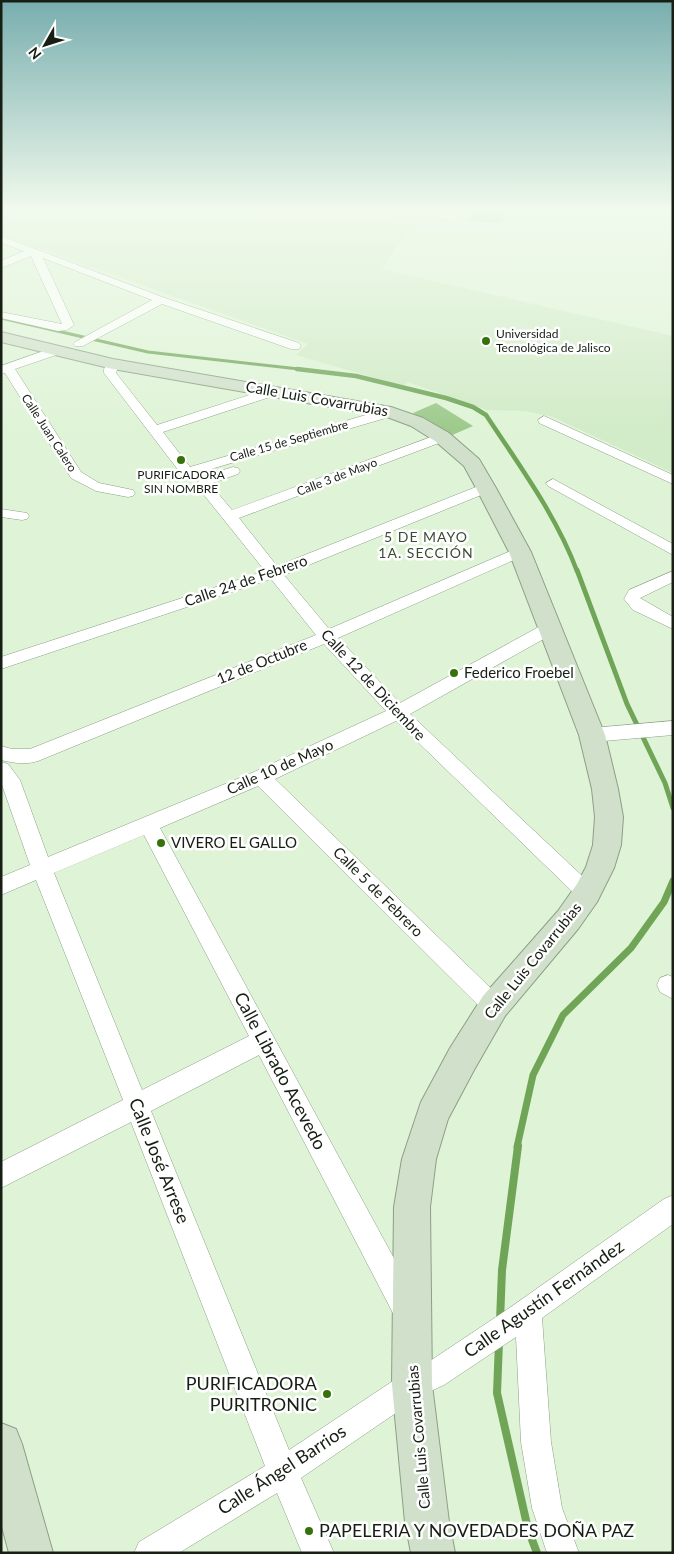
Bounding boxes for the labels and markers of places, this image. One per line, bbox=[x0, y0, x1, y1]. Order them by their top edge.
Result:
place label: Universidad Tecnológica de Jalisco bbox=[496, 326, 611, 355]
marker: Universidad Tecnológica de Jalisco bbox=[480, 335, 492, 347]
marker: PURIFICADORA SIN NOMBRE bbox=[175, 454, 187, 466]
place label: PURIFICADORA SIN NOMBRE bbox=[137, 467, 226, 496]
place label: Federico Froebel bbox=[464, 663, 574, 681]
marker: Federico Froebel bbox=[448, 667, 460, 679]
place label: VIVERO EL GALLO bbox=[171, 833, 297, 851]
marker: VIVERO EL GALLO bbox=[155, 837, 167, 849]
place label: PURIFICADORA PURITRONIC bbox=[186, 1372, 318, 1415]
marker: PURIFICADORA PURITRONIC bbox=[321, 1388, 333, 1400]
place label: PAPELERIA Y NOVEDADES DOÑA PAZ bbox=[319, 1519, 634, 1541]
marker: PAPELERIA Y NOVEDADES DOÑA PAZ bbox=[303, 1525, 315, 1537]

